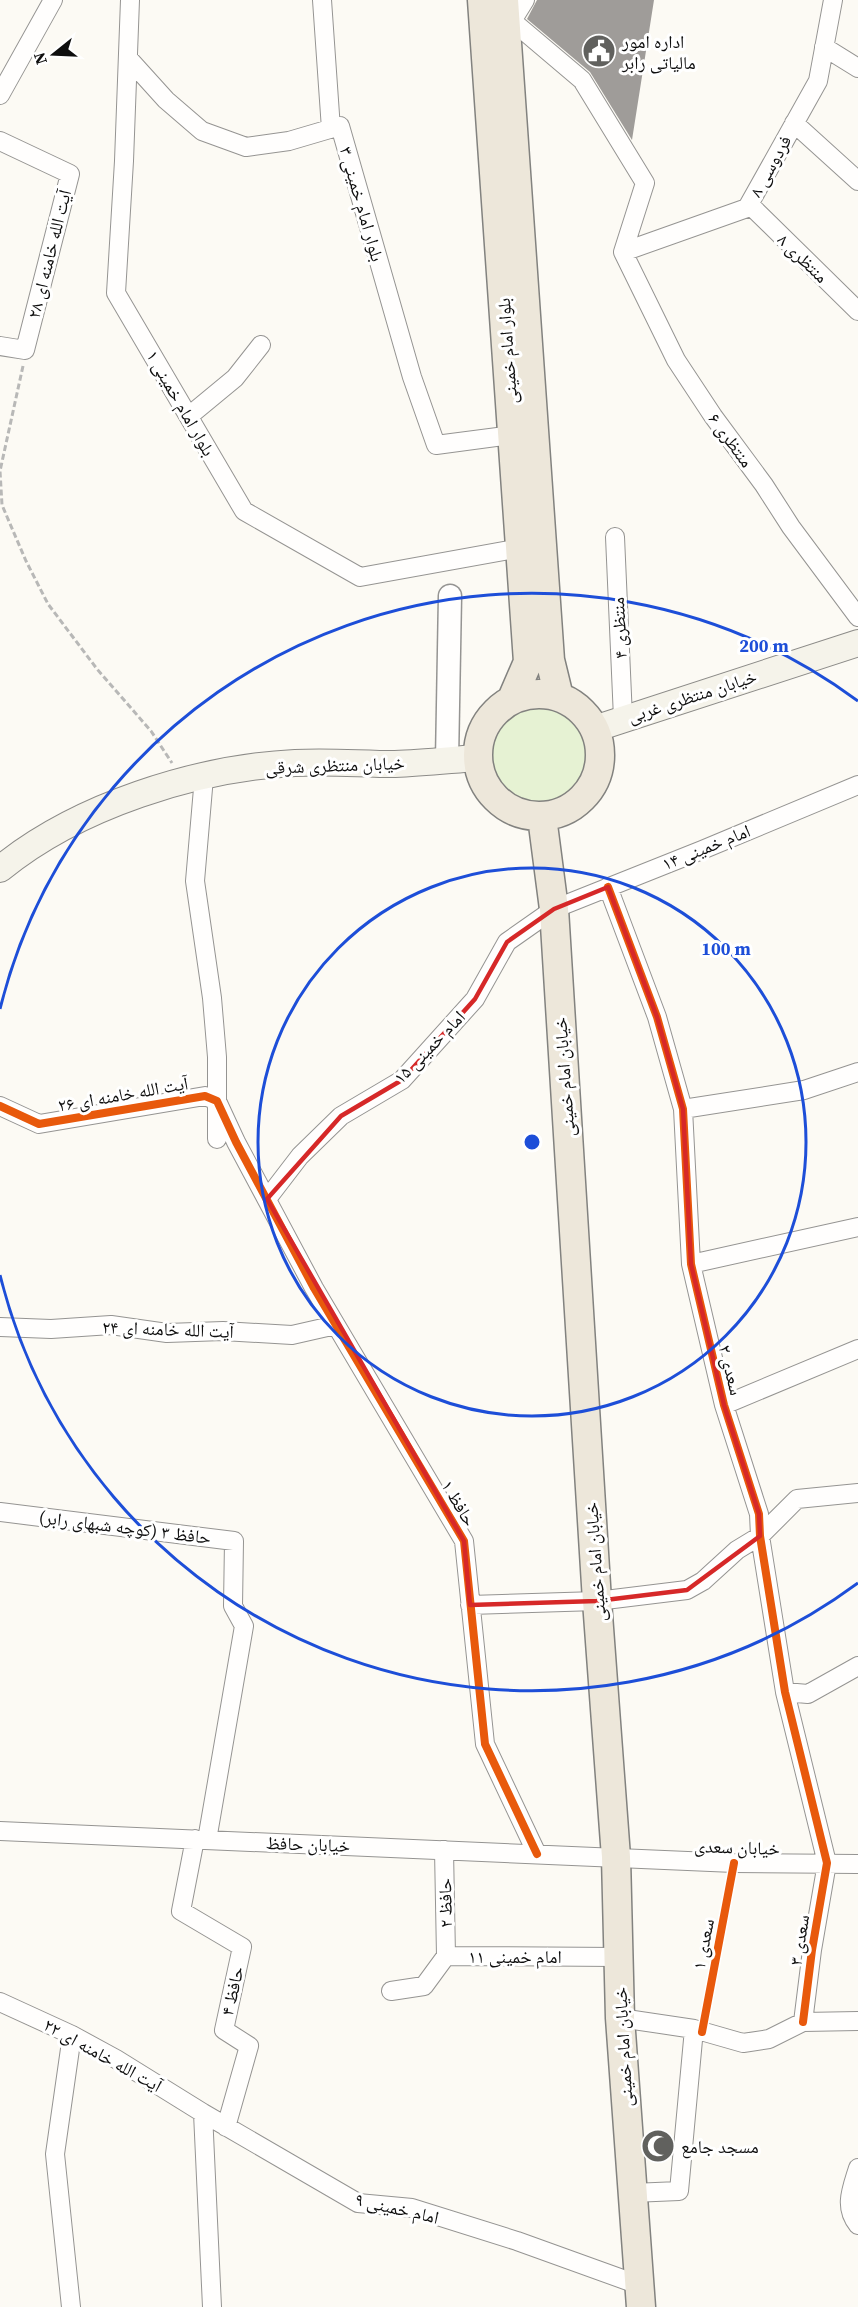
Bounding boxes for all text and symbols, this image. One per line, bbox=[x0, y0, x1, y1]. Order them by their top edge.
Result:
north arrow bbox=[24, 24, 84, 84]
place label: اداره امور مالیاتی رابر bbox=[621, 29, 696, 75]
public building icon: اداره امور مالیاتی رابر bbox=[581, 33, 617, 69]
text: N bbox=[27, 49, 52, 68]
street label: فردوسی ۸ bbox=[743, 131, 797, 201]
street label: بلوار امام خمینی ۳ bbox=[334, 144, 390, 264]
street label: آیت الله خامنه ای ۲۸ bbox=[21, 187, 77, 321]
street label: منتظری ۸ bbox=[772, 227, 834, 289]
street label: بلوار امام خمینی bbox=[491, 297, 523, 405]
street label: بلوار امام خمینی ۱ bbox=[141, 345, 221, 461]
street label: منتظری ۶ bbox=[703, 408, 759, 472]
street label: منتظری ۴ bbox=[605, 596, 633, 660]
text: 200 m bbox=[739, 633, 789, 658]
street label: خیابان منتظری غربی bbox=[624, 663, 760, 729]
street label: خیابان منتظری شرقی bbox=[265, 750, 405, 780]
street label: امام خمینی ۱۴ bbox=[658, 818, 754, 876]
text: 100 m bbox=[701, 936, 751, 961]
street label: امام خمینی ۱۵ bbox=[388, 1005, 470, 1089]
street label: خیابان امام خمینی bbox=[547, 1016, 581, 1138]
street label: آیت الله خامنه ای ۲۶ bbox=[56, 1070, 190, 1118]
centre of rings bbox=[522, 1132, 542, 1152]
street label: آیت الله خامنه ای ۲۴ bbox=[102, 1314, 235, 1344]
street label: سعدی ۲ bbox=[713, 1342, 749, 1398]
street label: حافظ ۱ bbox=[435, 1475, 483, 1531]
street label: خیابان امام خمینی bbox=[578, 1501, 612, 1623]
street label: حافظ ۳ (کوچه شبهای رابر) bbox=[38, 1504, 212, 1550]
street label: خیابان حافظ bbox=[265, 1830, 351, 1858]
street label: خیابان سعدی bbox=[694, 1833, 780, 1861]
street label: حافظ ۲ bbox=[432, 1878, 458, 1928]
street label: سعدی ۳ bbox=[783, 1913, 815, 1967]
street label: سعدی ۱ bbox=[686, 1916, 720, 1972]
street label: امام خمینی ۱۱ bbox=[468, 1944, 562, 1969]
street label: حافظ ۴ bbox=[214, 1964, 250, 2018]
street label: خیابان امام خمینی bbox=[607, 1987, 639, 2107]
street label: آیت الله خامنه ای ۲۲ bbox=[39, 2012, 167, 2098]
mosque icon: مسجد جامع bbox=[640, 2128, 676, 2164]
place label: مسجد جامع bbox=[681, 2134, 759, 2159]
street label: امام خمینی ۹ bbox=[353, 2186, 441, 2230]

